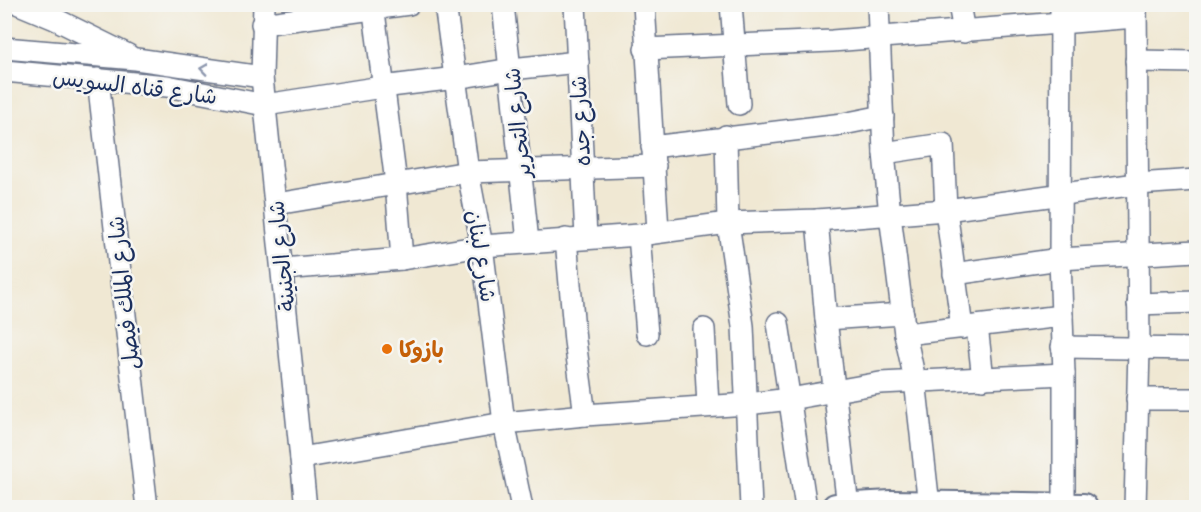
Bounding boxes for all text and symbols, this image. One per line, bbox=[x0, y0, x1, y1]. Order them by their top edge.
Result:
street label: شارع قناه السويس bbox=[51, 64, 219, 112]
one-way arrow bbox=[199, 64, 208, 76]
street label: شارع التحرير bbox=[499, 66, 539, 181]
street label: شارع جده bbox=[566, 75, 598, 167]
street label: شارع الجنينة bbox=[263, 199, 303, 313]
street label: شارع لبنان bbox=[459, 208, 501, 304]
street label: شارع الملك فيصل bbox=[103, 214, 147, 371]
place label: بازوكا bbox=[399, 337, 444, 365]
marker: بازوكا bbox=[380, 342, 394, 356]

